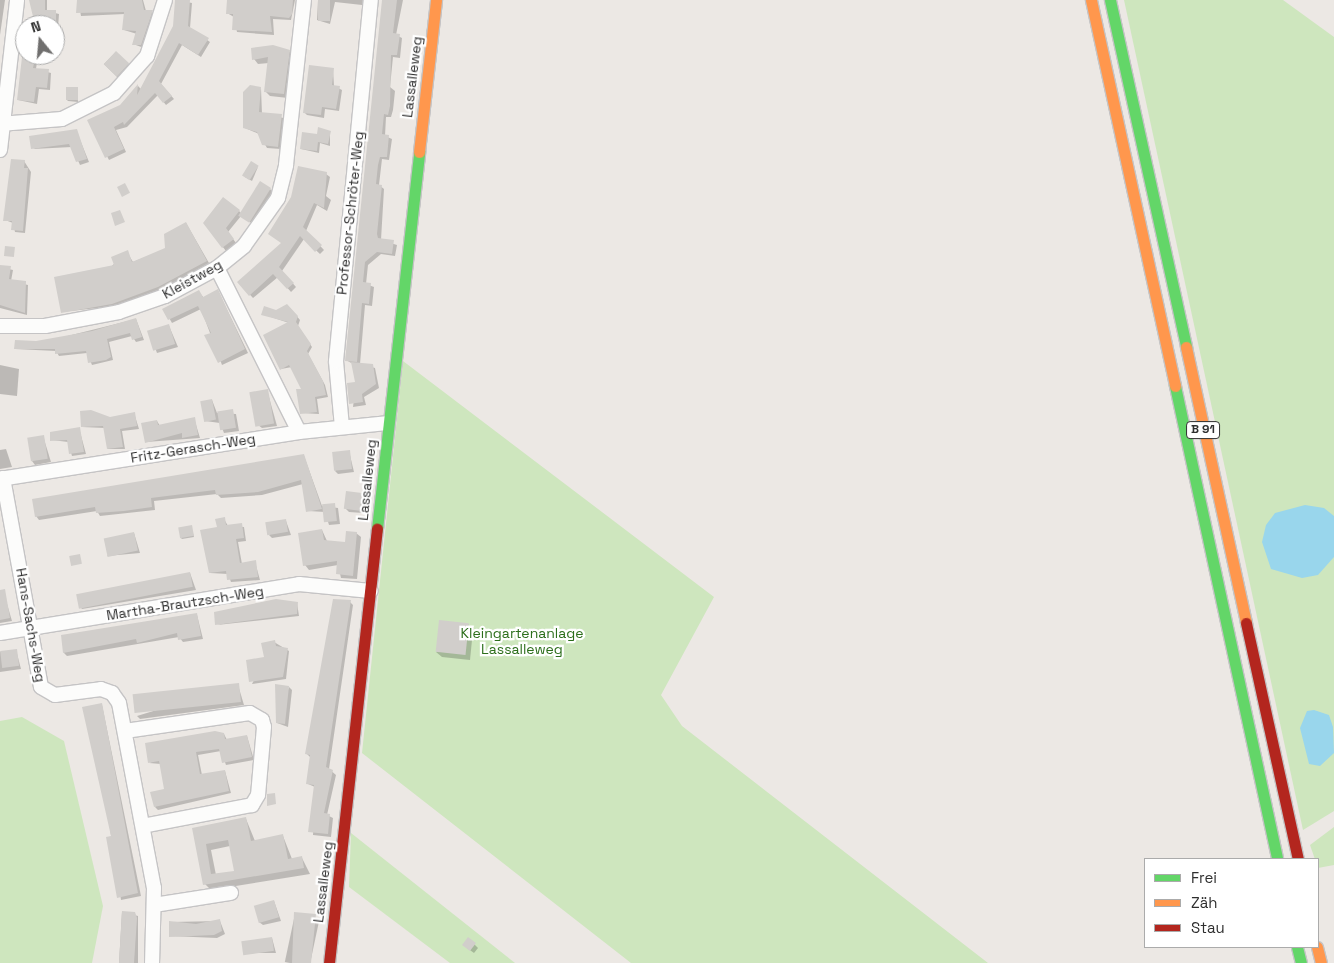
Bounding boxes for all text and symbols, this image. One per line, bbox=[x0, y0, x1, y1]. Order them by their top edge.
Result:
north arrow bbox=[15, 15, 65, 65]
text: N bbox=[29, 17, 43, 37]
street label: Lassalleweg bbox=[399, 35, 425, 119]
street label: Professor-Schröter-Weg bbox=[333, 130, 367, 296]
street label: Kleistweg bbox=[159, 256, 225, 302]
road number: B 91 bbox=[1186, 420, 1220, 440]
street label: Fritz-Gerasch-Weg bbox=[129, 430, 257, 466]
street label: Lassalleweg bbox=[354, 438, 380, 522]
street label: Hans-Sachs-Weg bbox=[13, 567, 49, 683]
street label: Martha-Brautzsch-Weg bbox=[105, 582, 265, 624]
park label: Kleingartenanlage Lassalleweg bbox=[461, 625, 583, 658]
street label: Lassalleweg bbox=[310, 840, 336, 924]
legend bbox=[1144, 858, 1319, 948]
text: Frei bbox=[1191, 868, 1217, 887]
text: Zäh bbox=[1191, 893, 1217, 912]
text: Stau bbox=[1191, 918, 1225, 937]

